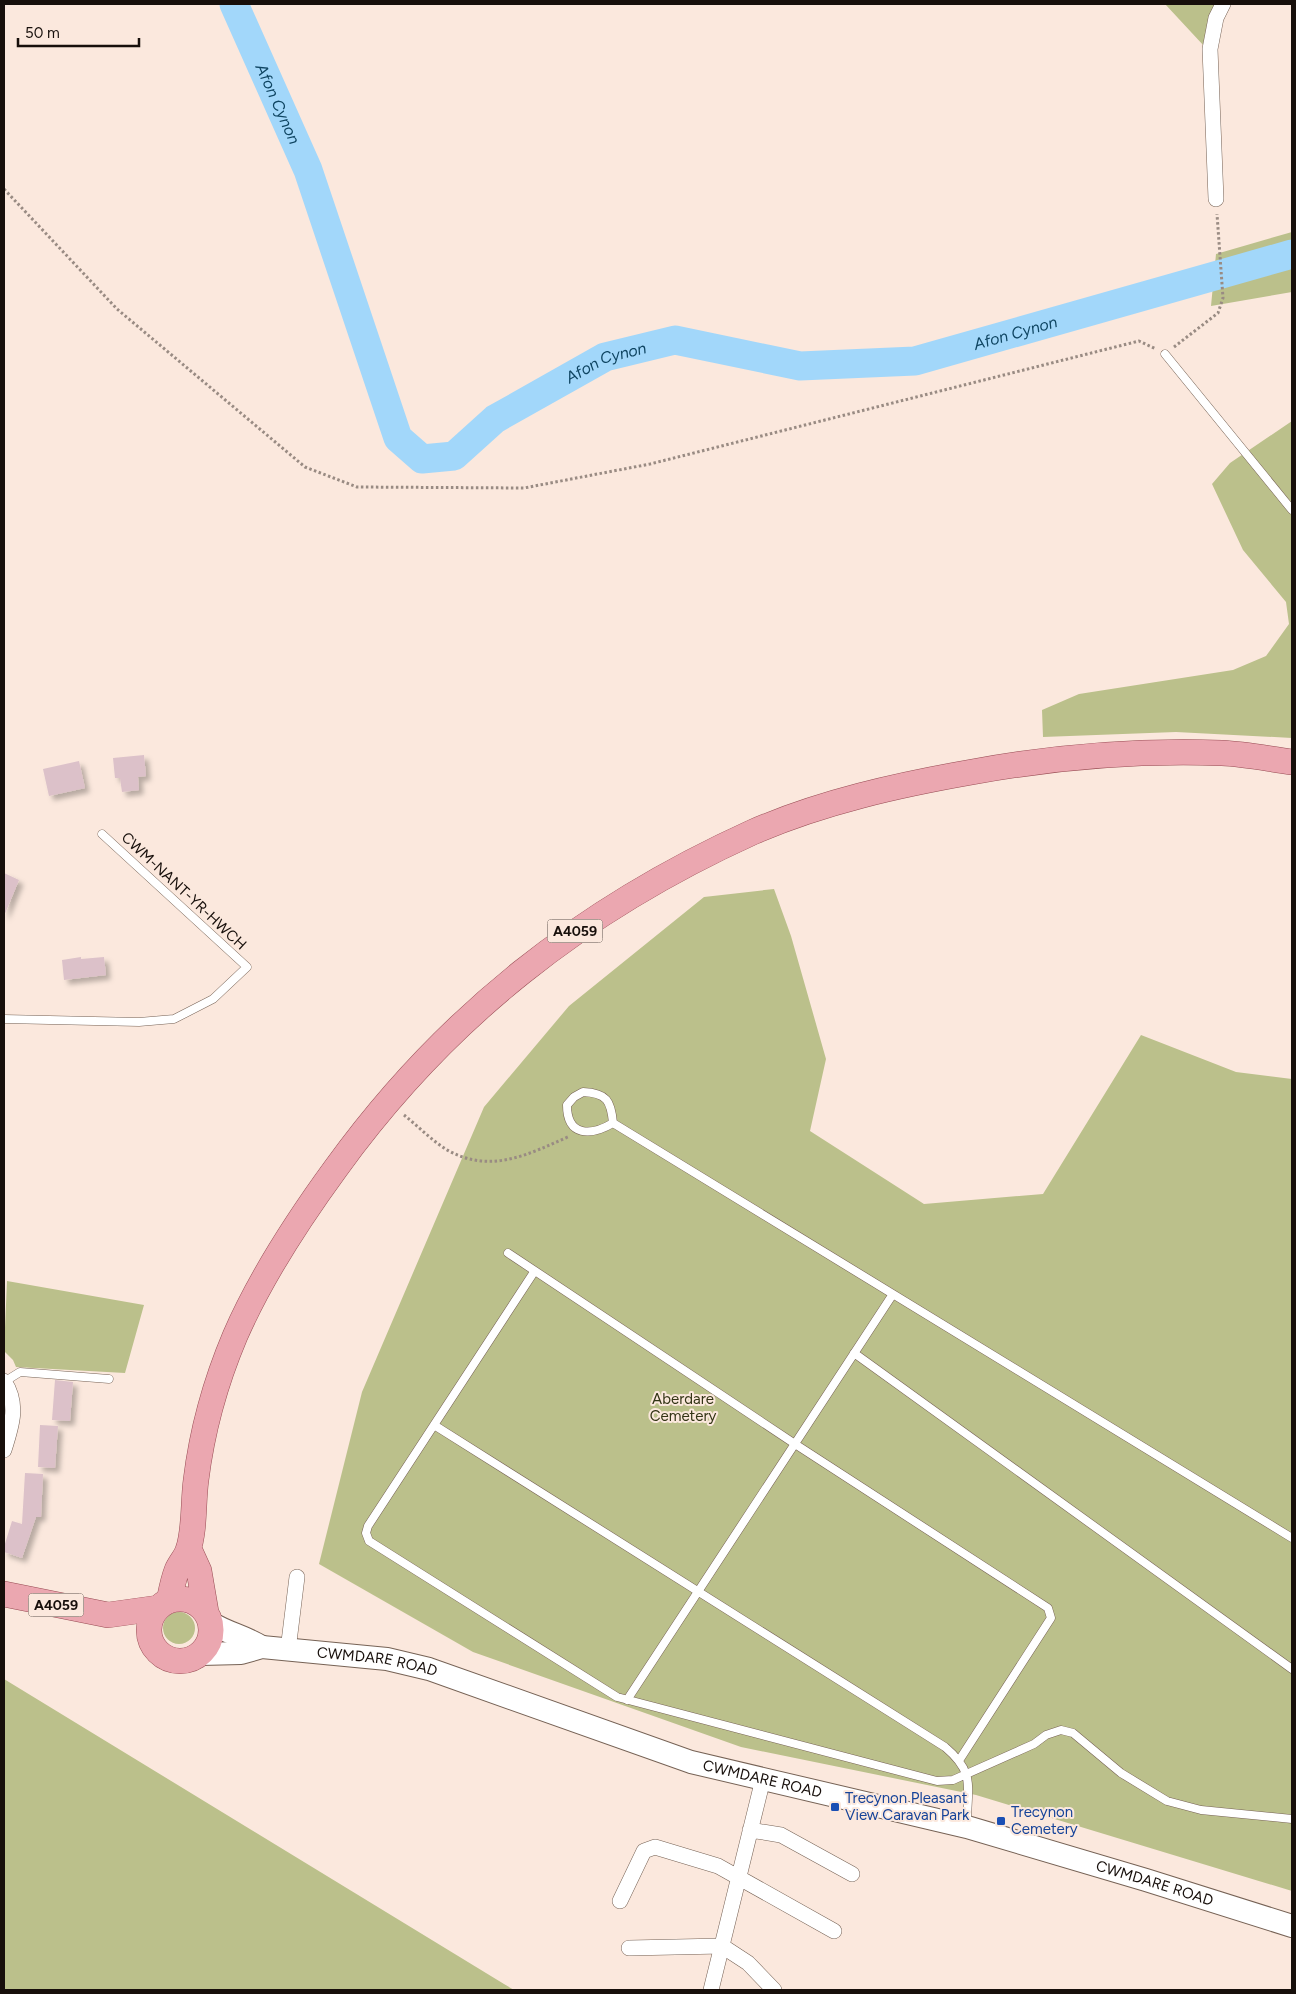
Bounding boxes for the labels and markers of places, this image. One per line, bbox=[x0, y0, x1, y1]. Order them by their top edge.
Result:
place label: Trecynon Pleasant View Caravan Park bbox=[845, 1789, 970, 1824]
marker: Trecynon Pleasant View Caravan Park bbox=[829, 1801, 841, 1813]
place label: Trecynon Cemetery bbox=[1011, 1803, 1078, 1838]
marker: Trecynon Cemetery bbox=[995, 1815, 1007, 1827]

